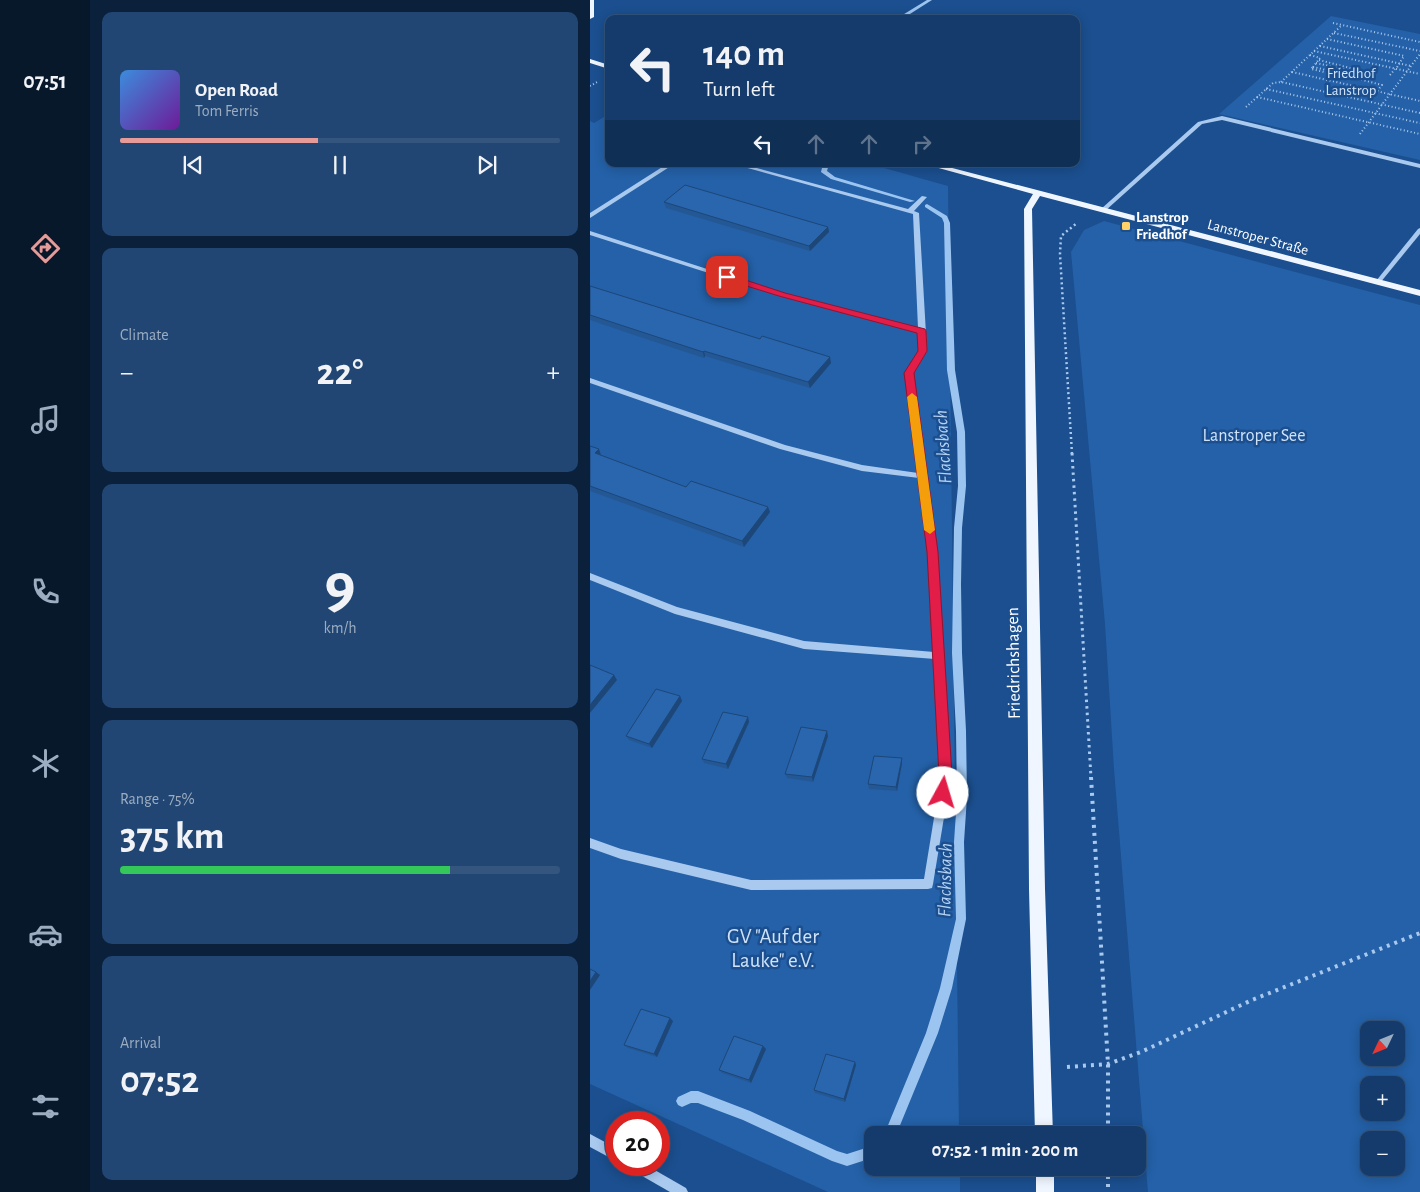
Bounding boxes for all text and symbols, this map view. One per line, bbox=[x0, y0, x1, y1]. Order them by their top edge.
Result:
icon: left bbox=[620, 35, 685, 100]
text: 140 m bbox=[703, 37, 785, 72]
park label: Friedhof Lanstrop bbox=[1326, 66, 1377, 98]
text: 07:51 bbox=[23, 70, 67, 92]
text: Turn left bbox=[703, 78, 775, 100]
text: Open Road bbox=[195, 81, 278, 100]
text: Tom Ferris bbox=[195, 103, 259, 119]
icon: left bbox=[749, 130, 777, 158]
icon: ahead bbox=[802, 130, 830, 158]
icon: ahead bbox=[855, 130, 883, 158]
icon: right bbox=[908, 130, 936, 158]
icon: previous bbox=[179, 151, 207, 179]
icon: pause bbox=[326, 151, 354, 179]
icon: next bbox=[473, 151, 501, 179]
place label: Lanstrop Friedhof bbox=[1136, 210, 1189, 242]
street label: Lanstroper Straße bbox=[1206, 217, 1310, 258]
marker: Lanstrop Friedhof bbox=[1120, 220, 1132, 232]
icon: directions bbox=[28, 231, 63, 266]
pin bbox=[706, 256, 748, 298]
icon: arrive bbox=[713, 263, 741, 291]
text: Climate bbox=[120, 327, 169, 343]
text: 22° bbox=[317, 354, 363, 392]
text: − bbox=[120, 359, 133, 387]
text: + bbox=[547, 359, 560, 387]
icon: music bbox=[28, 402, 63, 437]
water label: Flachsbach bbox=[931, 409, 956, 485]
park label: Lanstroper See bbox=[1203, 427, 1305, 445]
text: 9 bbox=[324, 554, 356, 619]
icon: phone bbox=[28, 574, 63, 609]
street label: Friedrichshagen bbox=[1004, 607, 1024, 719]
text: km/h bbox=[323, 620, 357, 636]
icon: climate bbox=[28, 746, 63, 781]
position arrow bbox=[916, 766, 968, 818]
text: Range · 75% bbox=[120, 791, 195, 807]
text: 375 km bbox=[120, 818, 224, 856]
water label: Flachsbach bbox=[935, 843, 956, 917]
icon: car bbox=[28, 917, 63, 952]
park label: GV "Auf der Lauke" e.V. bbox=[727, 926, 819, 971]
north arrow bbox=[1360, 1021, 1405, 1066]
map controls bbox=[1360, 1021, 1405, 1176]
text: Arrival bbox=[120, 1035, 161, 1051]
text: 07:52 bbox=[120, 1062, 199, 1100]
button: + bbox=[1360, 1076, 1405, 1121]
icon: filters bbox=[28, 1089, 63, 1124]
speed limit sign: 20 bbox=[605, 1111, 670, 1176]
button: − bbox=[1360, 1131, 1405, 1176]
text: 07:52 · 1 min · 200 m bbox=[932, 1141, 1078, 1160]

